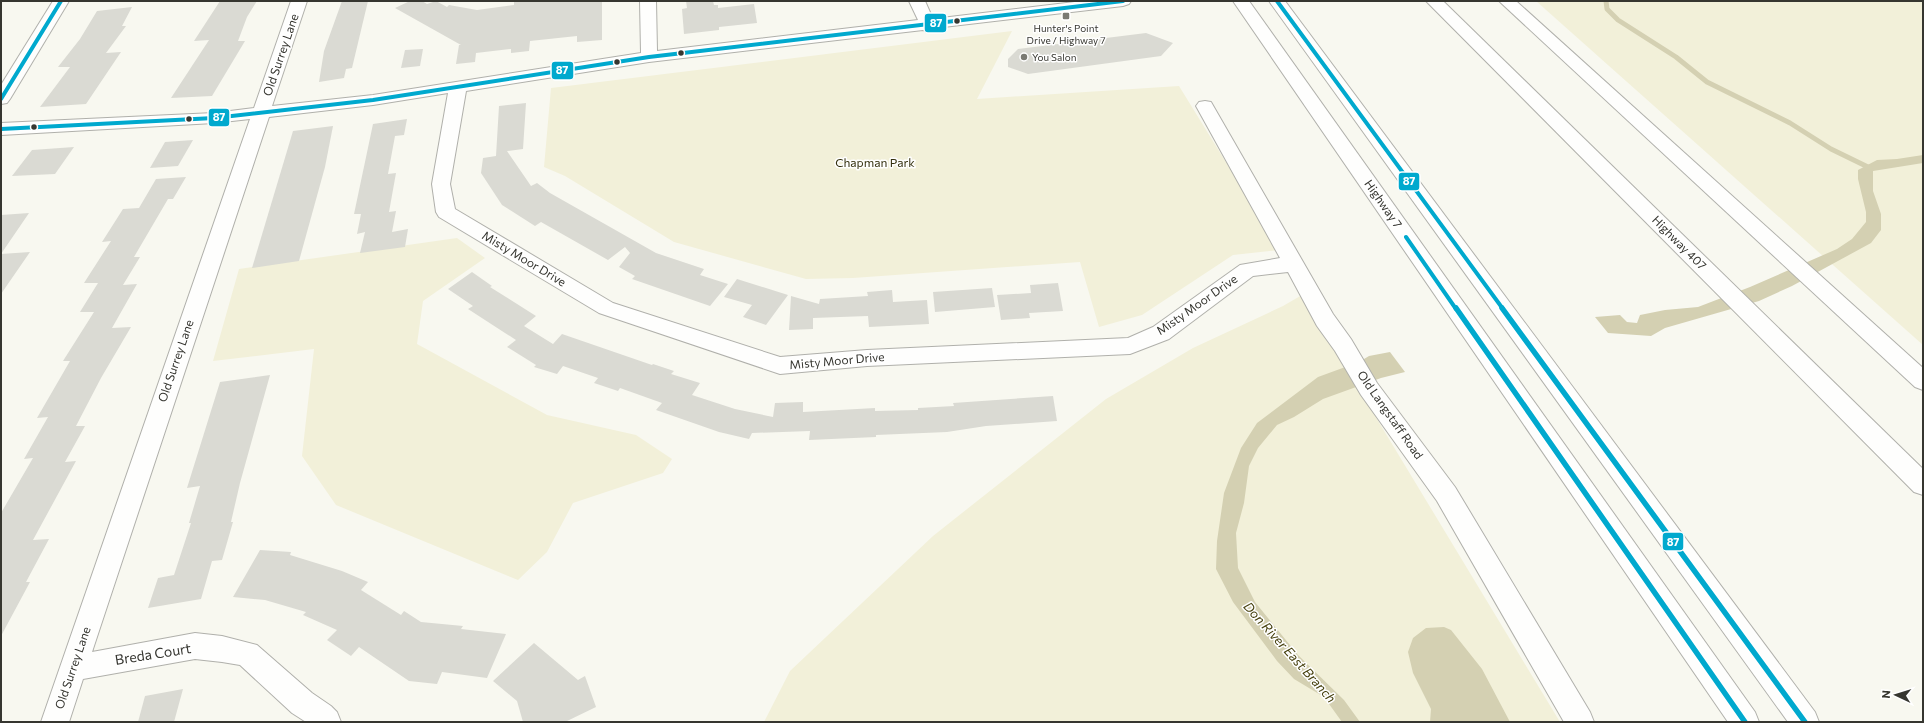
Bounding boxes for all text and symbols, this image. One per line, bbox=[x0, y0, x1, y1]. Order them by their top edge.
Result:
marker: Hunter's Point Drive / Highway 7 bbox=[1061, 11, 1071, 21]
street label: Old Surrey Lane bbox=[259, 12, 301, 98]
line badge: 87 bbox=[924, 13, 947, 33]
text: 87 bbox=[930, 16, 942, 29]
unlabelled marker bbox=[952, 16, 962, 26]
place label: Hunter's Point Drive / Highway 7 bbox=[1027, 22, 1105, 46]
unlabelled marker bbox=[676, 48, 686, 58]
place label: You Salon bbox=[1032, 51, 1076, 63]
marker: You Salon bbox=[1019, 52, 1029, 62]
unlabelled marker bbox=[612, 57, 622, 67]
line badge: 87 bbox=[551, 61, 574, 80]
text: 87 bbox=[556, 63, 568, 76]
line badge: 87 bbox=[208, 108, 230, 127]
text: 87 bbox=[213, 110, 225, 123]
unlabelled marker bbox=[184, 114, 194, 124]
unlabelled marker bbox=[29, 122, 39, 132]
park label: Chapman Park bbox=[835, 155, 915, 169]
line badge: 87 bbox=[1398, 172, 1420, 191]
text: 87 bbox=[1403, 174, 1415, 187]
street label: Highway 7 bbox=[1362, 177, 1406, 230]
street label: Highway 407 bbox=[1650, 212, 1710, 272]
street label: Misty Moor Drive bbox=[480, 228, 569, 289]
street label: Misty Moor Drive bbox=[1153, 271, 1239, 337]
street label: Old Surrey Lane bbox=[154, 318, 196, 404]
street label: Misty Moor Drive bbox=[789, 349, 885, 371]
street label: Old Langstaff Road bbox=[1355, 368, 1427, 461]
line badge: 87 bbox=[1662, 532, 1684, 551]
text: 87 bbox=[1667, 535, 1679, 548]
water label: Don River East Branch bbox=[1240, 598, 1340, 706]
street label: Old Surrey Lane bbox=[51, 625, 93, 711]
street label: Breda Court bbox=[114, 639, 193, 668]
north arrow bbox=[1876, 675, 1916, 715]
text: N bbox=[1879, 690, 1892, 699]

